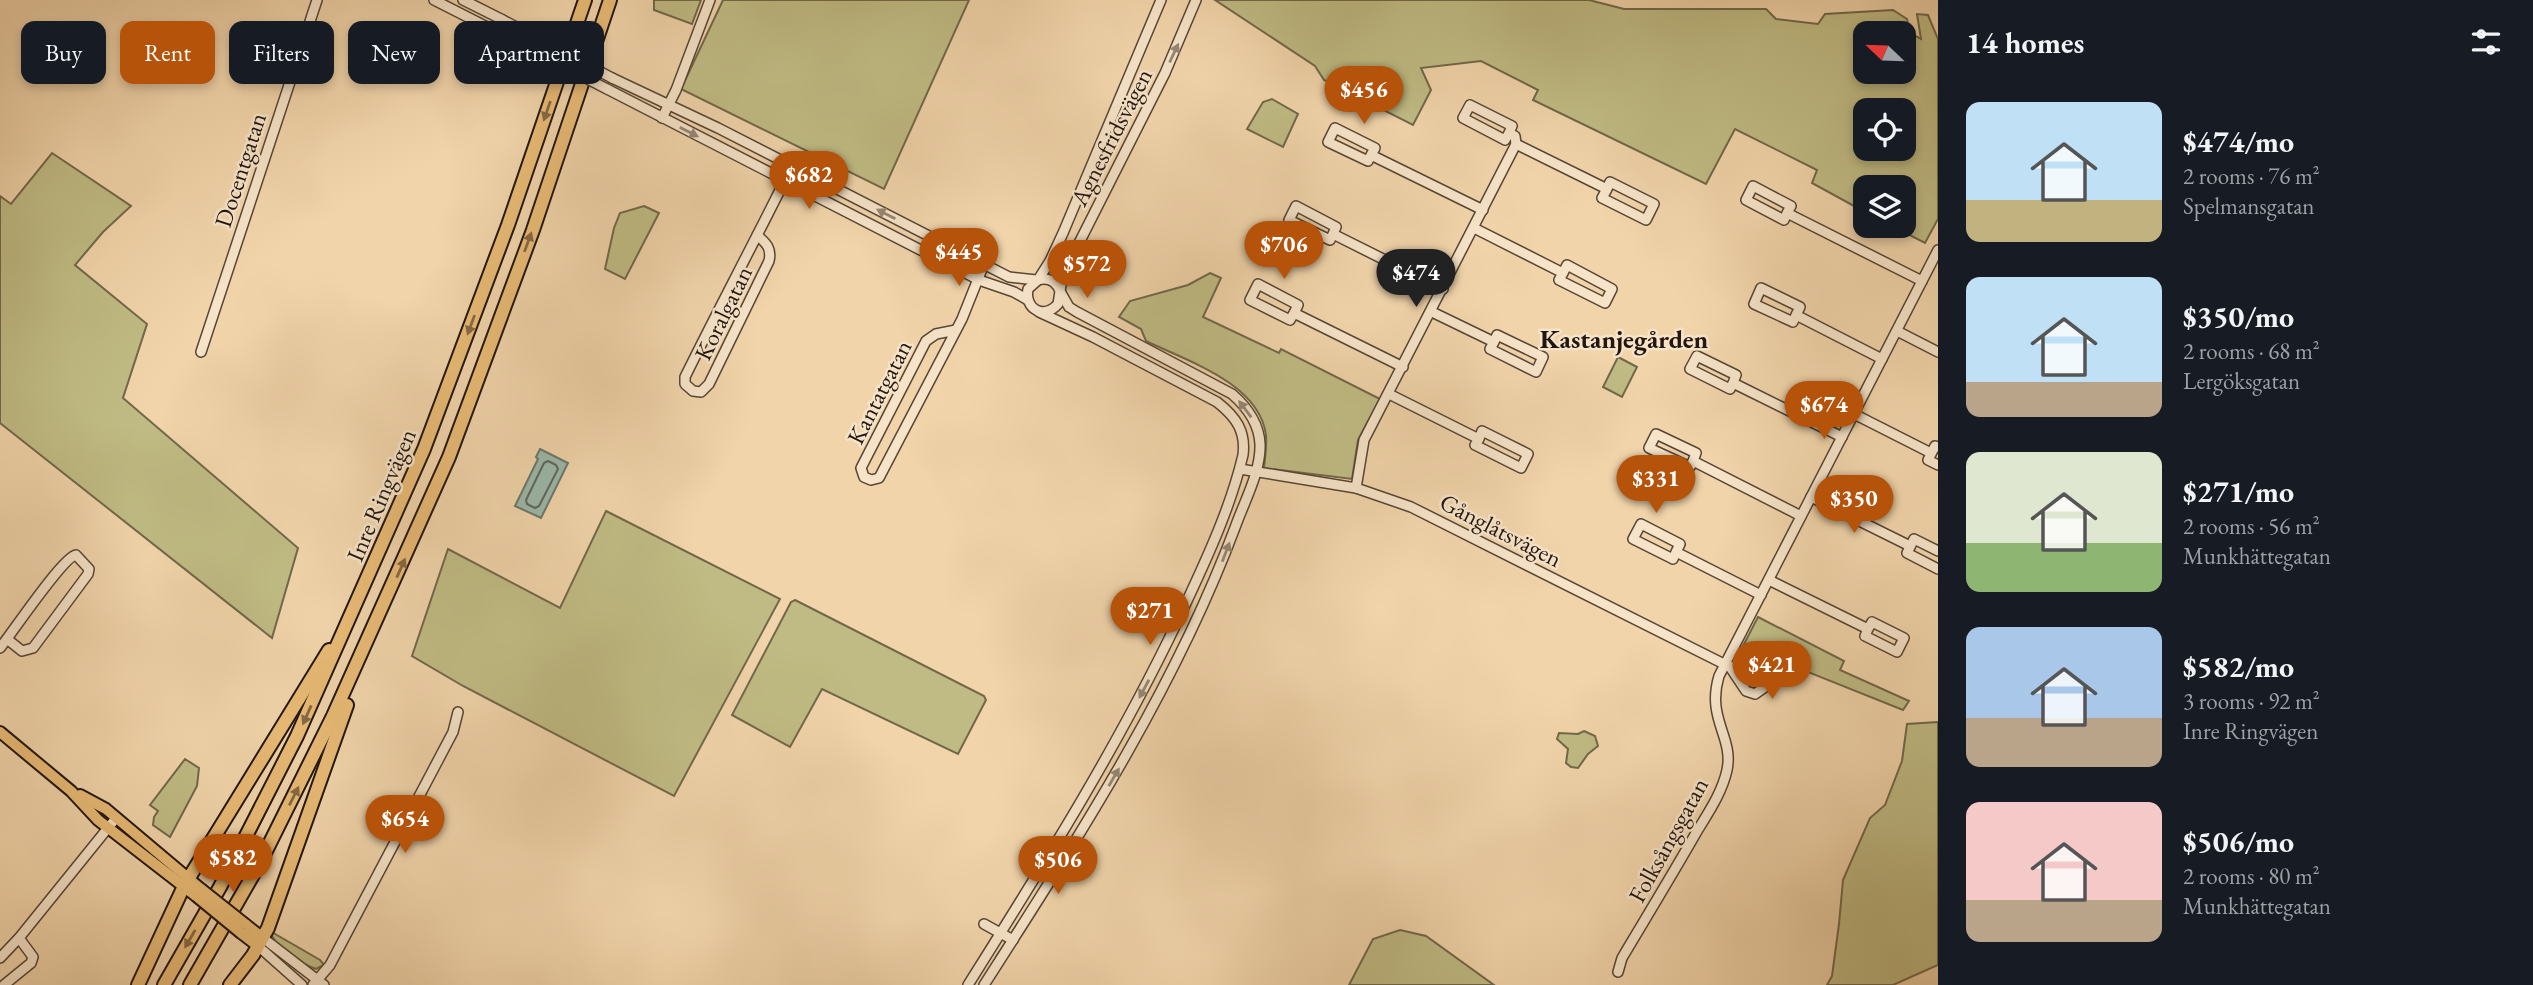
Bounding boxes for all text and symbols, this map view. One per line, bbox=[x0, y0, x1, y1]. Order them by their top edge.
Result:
chip: Buy bbox=[21, 21, 106, 84]
chip: Rent bbox=[120, 21, 215, 84]
chip: Filters bbox=[229, 21, 334, 84]
chip: New bbox=[348, 21, 440, 84]
chip: Apartment bbox=[454, 21, 604, 84]
north arrow bbox=[1853, 21, 1916, 84]
map controls bbox=[1853, 21, 1916, 238]
text: 14 homes bbox=[1966, 23, 2084, 62]
icon: filters bbox=[2467, 23, 2505, 61]
one-way arrow bbox=[1168, 43, 1180, 63]
street label: Agnesfridsvägen bbox=[1063, 63, 1159, 212]
pin: $456 bbox=[1323, 66, 1405, 126]
text: $456 bbox=[1340, 74, 1388, 104]
button: locate bbox=[1853, 98, 1916, 161]
one-way arrow bbox=[541, 100, 552, 121]
street label: Docentgatan bbox=[207, 108, 273, 231]
text: $474/mo bbox=[2183, 122, 2294, 161]
one-way arrow bbox=[679, 126, 699, 138]
icon: home bbox=[2022, 130, 2106, 214]
pin: $682 bbox=[768, 152, 850, 211]
text: $682 bbox=[785, 159, 833, 189]
text: 2 rooms · 76 m² bbox=[2183, 161, 2320, 191]
button: layers bbox=[1853, 175, 1916, 238]
text: Spelmansgatan bbox=[2183, 191, 2315, 221]
one-way arrow bbox=[876, 208, 896, 219]
pin: $706 bbox=[1243, 222, 1325, 281]
pin: $445 bbox=[918, 229, 1000, 288]
text: $706 bbox=[1260, 229, 1308, 259]
one-way arrow bbox=[523, 232, 534, 253]
text: $445 bbox=[935, 236, 983, 266]
pin: $572 bbox=[1046, 240, 1128, 300]
text: $572 bbox=[1063, 248, 1111, 278]
pin: $474 bbox=[1375, 250, 1457, 309]
text: $474 bbox=[1392, 257, 1440, 287]
street label: Koralgatan bbox=[687, 260, 759, 365]
text: $350/mo bbox=[2183, 297, 2294, 336]
icon: home bbox=[2022, 305, 2106, 389]
one-way arrow bbox=[465, 315, 476, 336]
district label: Kastanjegården bbox=[1540, 322, 1709, 356]
street label: Kantatgatan bbox=[840, 334, 919, 449]
text: 2 rooms · 68 m² bbox=[2183, 336, 2320, 366]
text: Lergöksgatan bbox=[2183, 366, 2300, 396]
pin: $674 bbox=[1783, 382, 1865, 441]
text: $674 bbox=[1800, 389, 1848, 419]
one-way arrow bbox=[1237, 400, 1252, 418]
street label: Inre Ringvägen bbox=[339, 424, 423, 566]
pin: $331 bbox=[1615, 456, 1697, 515]
text: $331 bbox=[1632, 463, 1680, 493]
text: $271/mo bbox=[2183, 472, 2294, 511]
pin: $350 bbox=[1813, 476, 1895, 535]
icon: home bbox=[2022, 480, 2106, 564]
text: $350 bbox=[1830, 483, 1878, 513]
street label: Gånglåtsvägen bbox=[1435, 486, 1568, 574]
text: 2 rooms · 56 m² bbox=[2183, 511, 2320, 541]
one-way arrow bbox=[1221, 541, 1232, 562]
text: Munkhättegatan bbox=[2183, 541, 2331, 571]
one-way arrow bbox=[396, 558, 407, 579]
pin: $271 bbox=[1109, 588, 1191, 647]
text: $271 bbox=[1126, 595, 1174, 625]
pin: $421 bbox=[1731, 642, 1813, 701]
text: $582/mo bbox=[2183, 647, 2294, 686]
text: $421 bbox=[1748, 649, 1796, 679]
icon: home bbox=[2022, 655, 2106, 739]
one-way arrow bbox=[1139, 679, 1151, 699]
text: 3 rooms · 92 m² bbox=[2183, 686, 2320, 716]
one-way arrow bbox=[301, 705, 312, 726]
text: Inre Ringvägen bbox=[2183, 716, 2318, 746]
one-way arrow bbox=[1108, 767, 1120, 787]
street label: Folksångsgatan bbox=[1621, 772, 1715, 908]
one-way arrow bbox=[288, 786, 299, 806]
pin: $654 bbox=[364, 796, 446, 855]
text: $654 bbox=[381, 803, 429, 833]
text: $506/mo bbox=[2183, 822, 2294, 861]
icon: home bbox=[2022, 830, 2106, 914]
pin: $582 bbox=[192, 834, 274, 894]
pin: $506 bbox=[1017, 836, 1099, 896]
text: $582 bbox=[209, 842, 257, 872]
text: $506 bbox=[1034, 844, 1082, 874]
text: 2 rooms · 80 m² bbox=[2183, 861, 2320, 891]
text: Munkhättegatan bbox=[2183, 891, 2331, 921]
one-way arrow bbox=[184, 929, 196, 948]

